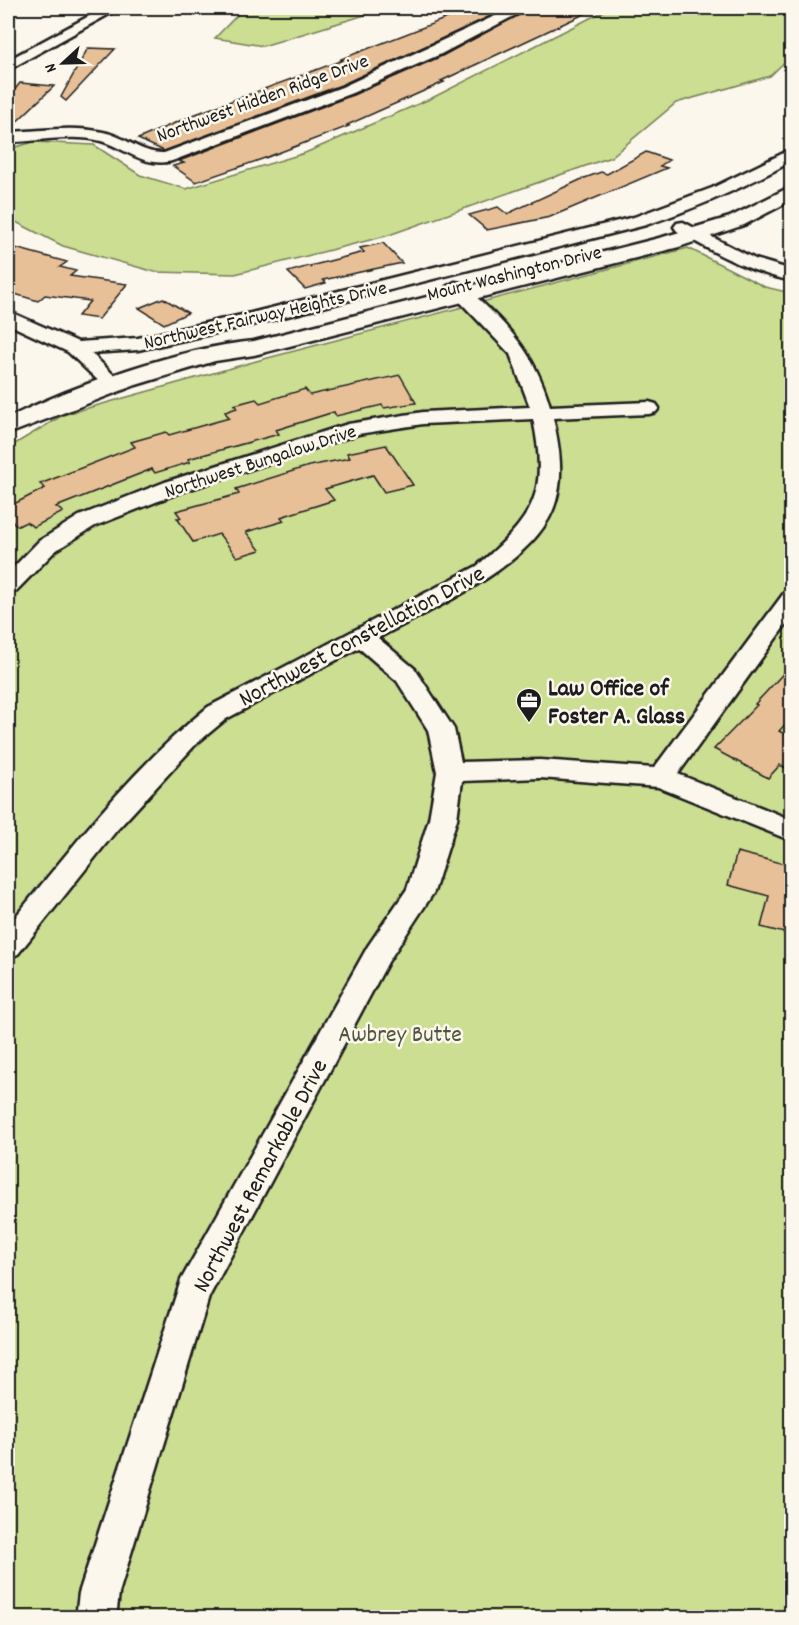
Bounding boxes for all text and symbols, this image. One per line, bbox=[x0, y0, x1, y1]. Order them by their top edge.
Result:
north arrow bbox=[33, 33, 93, 93]
street label: Northwest Hidden Ridge Drive bbox=[153, 48, 373, 151]
text: N bbox=[39, 60, 64, 76]
street label: Mount Washington Drive bbox=[424, 240, 605, 310]
street label: Northwest Fairway Heights Drive bbox=[141, 275, 390, 359]
street label: Northwest Bungalow Drive bbox=[162, 419, 361, 507]
street label: Northwest Constellation Drive bbox=[233, 558, 492, 717]
place label: Law Office of Foster A. Glass bbox=[548, 673, 685, 735]
office icon: Law Office of Foster A. Glass bbox=[514, 686, 544, 724]
park label: Awbrey Butte bbox=[338, 1019, 462, 1053]
street label: Northwest Remarkable Drive bbox=[186, 1054, 338, 1299]

